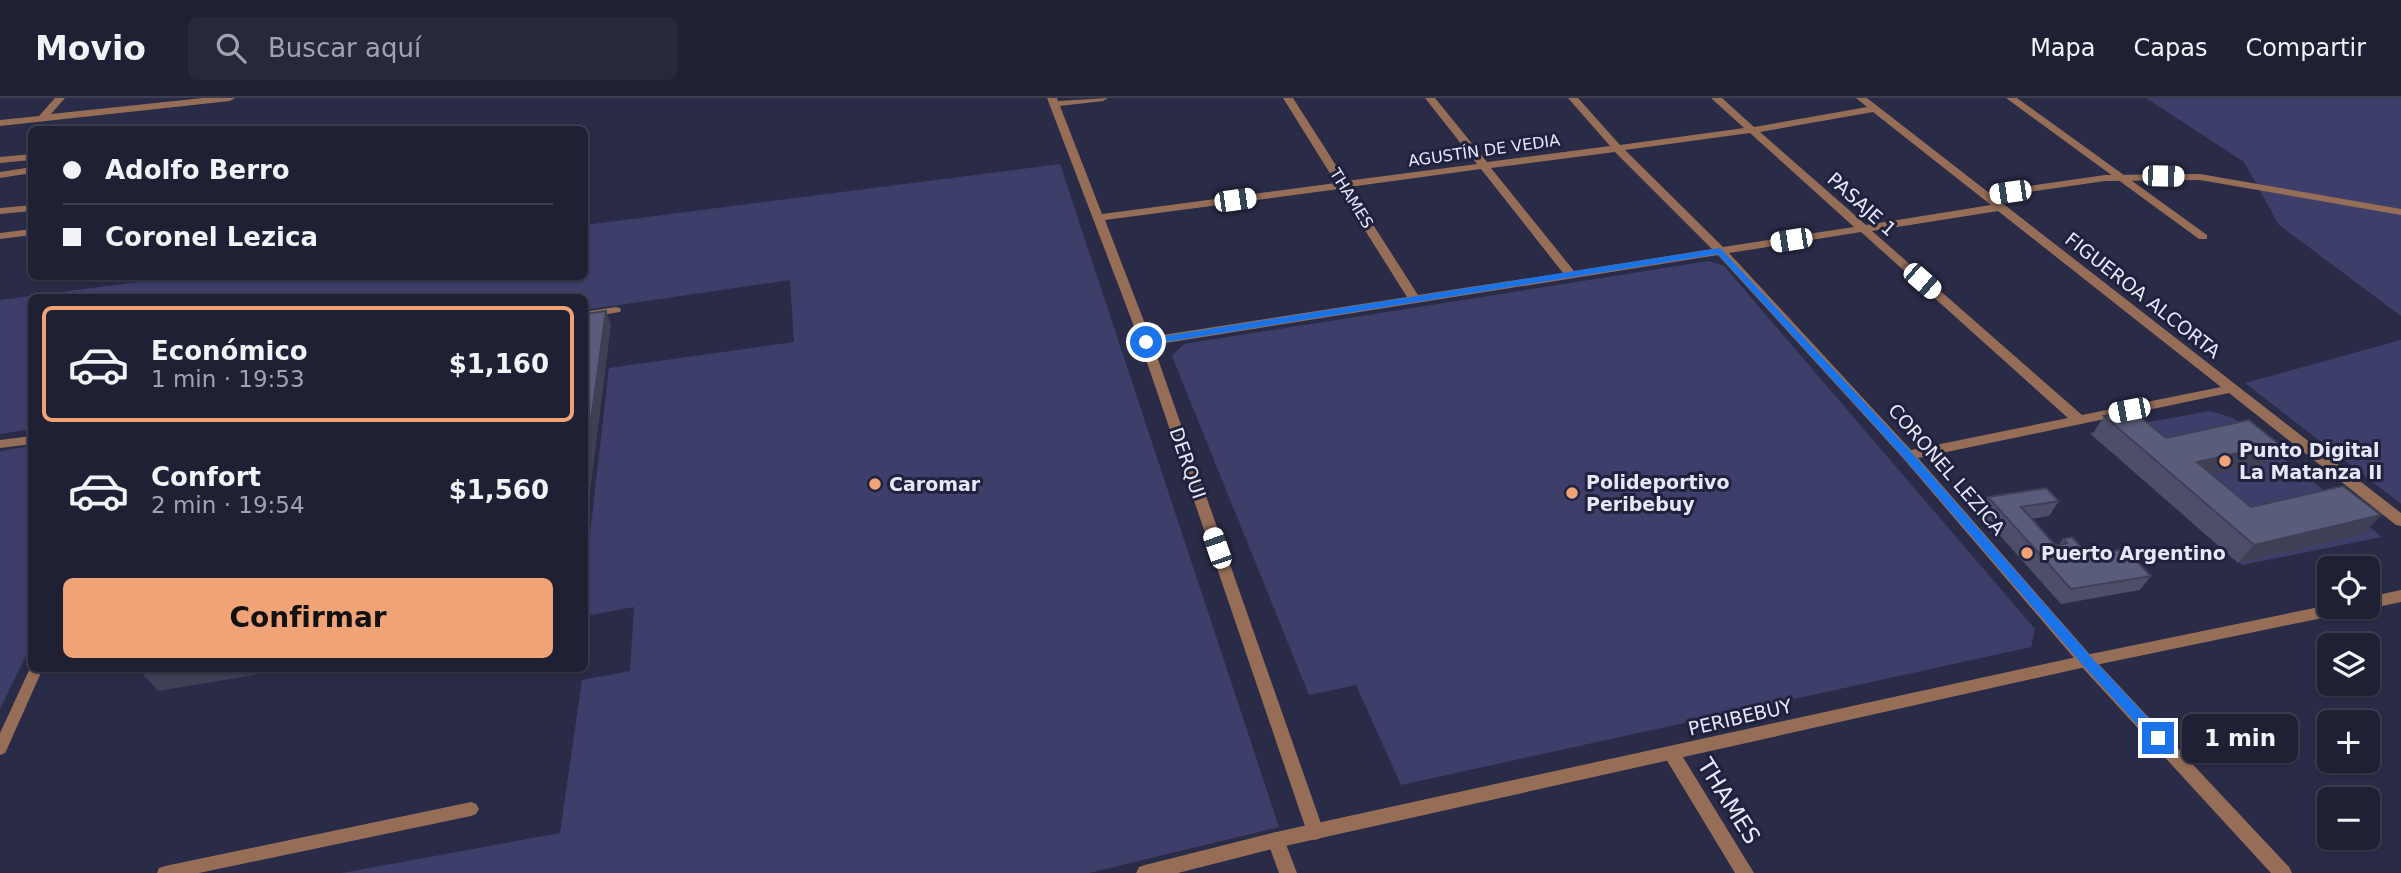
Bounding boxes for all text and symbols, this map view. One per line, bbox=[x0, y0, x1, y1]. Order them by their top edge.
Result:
search box bbox=[188, 17, 678, 80]
text: Movio bbox=[35, 29, 146, 68]
icon: search bbox=[212, 29, 250, 67]
text: Buscar aquí bbox=[268, 33, 421, 63]
text: Mapa bbox=[2030, 34, 2096, 62]
text: Capas bbox=[2134, 34, 2207, 62]
text: Compartir bbox=[2245, 34, 2366, 62]
street label: AGUSTÍN DE VEDIA bbox=[1407, 130, 1561, 171]
text: Adolfo Berro bbox=[105, 155, 290, 185]
street label: THAMES bbox=[1325, 164, 1377, 232]
car bbox=[2142, 165, 2185, 187]
street label: PASAJE 1 bbox=[1823, 168, 1901, 240]
car bbox=[1988, 179, 2033, 205]
car bbox=[1213, 187, 1258, 213]
text: Coronel Lezica bbox=[105, 222, 318, 252]
car bbox=[1769, 226, 1814, 254]
street label: FIGUEROA ALCORTA bbox=[2061, 228, 2225, 362]
car bbox=[1900, 259, 1945, 303]
route start bbox=[1130, 326, 1162, 358]
icon: car bbox=[67, 333, 130, 396]
text: Económico bbox=[151, 336, 308, 366]
text: $1,160 bbox=[449, 349, 549, 379]
text: 1 min · 19:53 bbox=[151, 366, 305, 392]
car bbox=[2107, 396, 2152, 424]
street label: CORONEL LEZICA bbox=[1884, 399, 2010, 539]
street label: DERQUI bbox=[1166, 424, 1210, 502]
place label: Punto Digital La Matanza II bbox=[2239, 439, 2382, 483]
marker: Punto Digital La Matanza II bbox=[2217, 453, 2233, 469]
icon: car bbox=[67, 459, 130, 522]
text: Confort bbox=[151, 462, 261, 492]
place label: Polideportivo Peribebuy bbox=[1586, 471, 1730, 515]
place label: Caromar bbox=[889, 473, 981, 495]
text: $1,560 bbox=[449, 475, 549, 505]
marker: Caromar bbox=[867, 476, 883, 492]
marker: Polideportivo Peribebuy bbox=[1564, 485, 1580, 501]
text: 2 min · 19:54 bbox=[151, 492, 305, 518]
car bbox=[1201, 525, 1234, 571]
place label: Puerto Argentino bbox=[2041, 542, 2226, 564]
marker: Puerto Argentino bbox=[2019, 545, 2035, 561]
map controls bbox=[2317, 556, 2380, 850]
button: locate bbox=[2317, 556, 2380, 619]
button: Confirmar bbox=[63, 578, 553, 658]
button: layers bbox=[2317, 633, 2380, 696]
street label: PERIBEBUY bbox=[1686, 694, 1794, 740]
button: + bbox=[2317, 710, 2380, 773]
callout: 1 min bbox=[2182, 714, 2298, 762]
route end bbox=[2142, 722, 2174, 754]
text: 1 min bbox=[2204, 725, 2276, 751]
street label: THAMES bbox=[1692, 753, 1765, 849]
button: − bbox=[2317, 787, 2380, 850]

